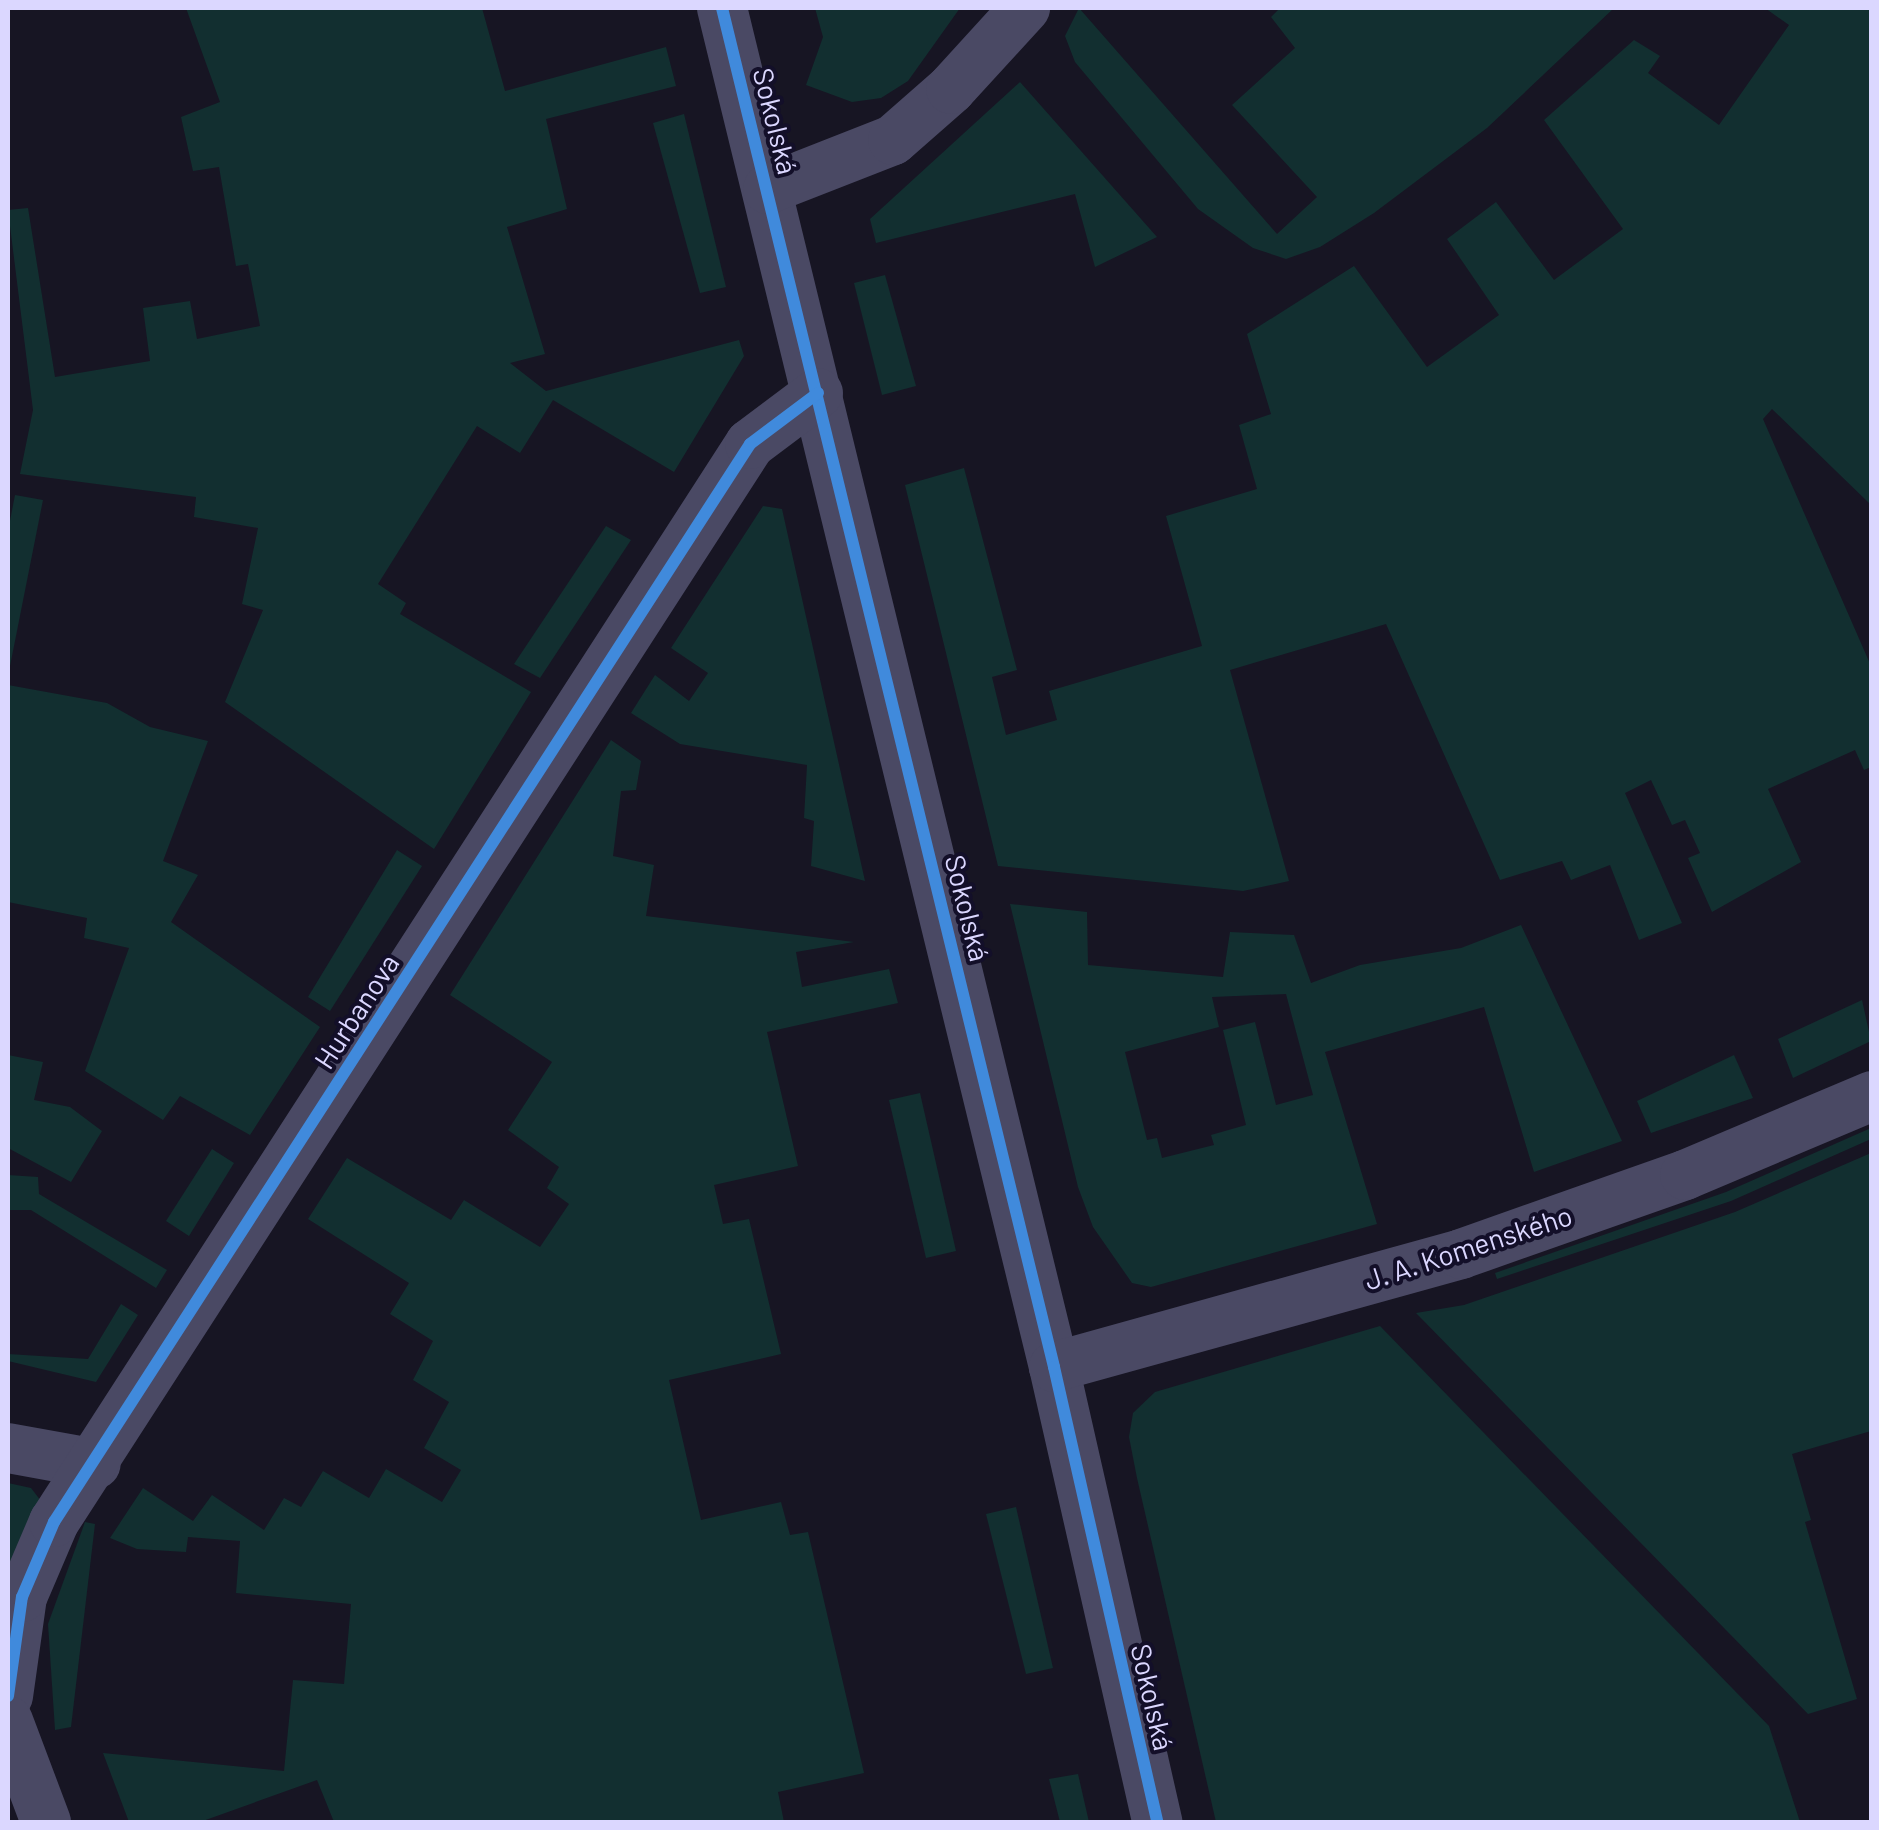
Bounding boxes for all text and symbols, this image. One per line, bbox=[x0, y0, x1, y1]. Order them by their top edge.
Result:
street label: Sokolská bbox=[747, 64, 805, 178]
street label: Sokolská bbox=[939, 851, 997, 965]
street label: Hurbanova bbox=[307, 947, 405, 1075]
street label: J. A. Komenského bbox=[1360, 1198, 1576, 1296]
street label: Sokolská bbox=[1124, 1640, 1182, 1754]

